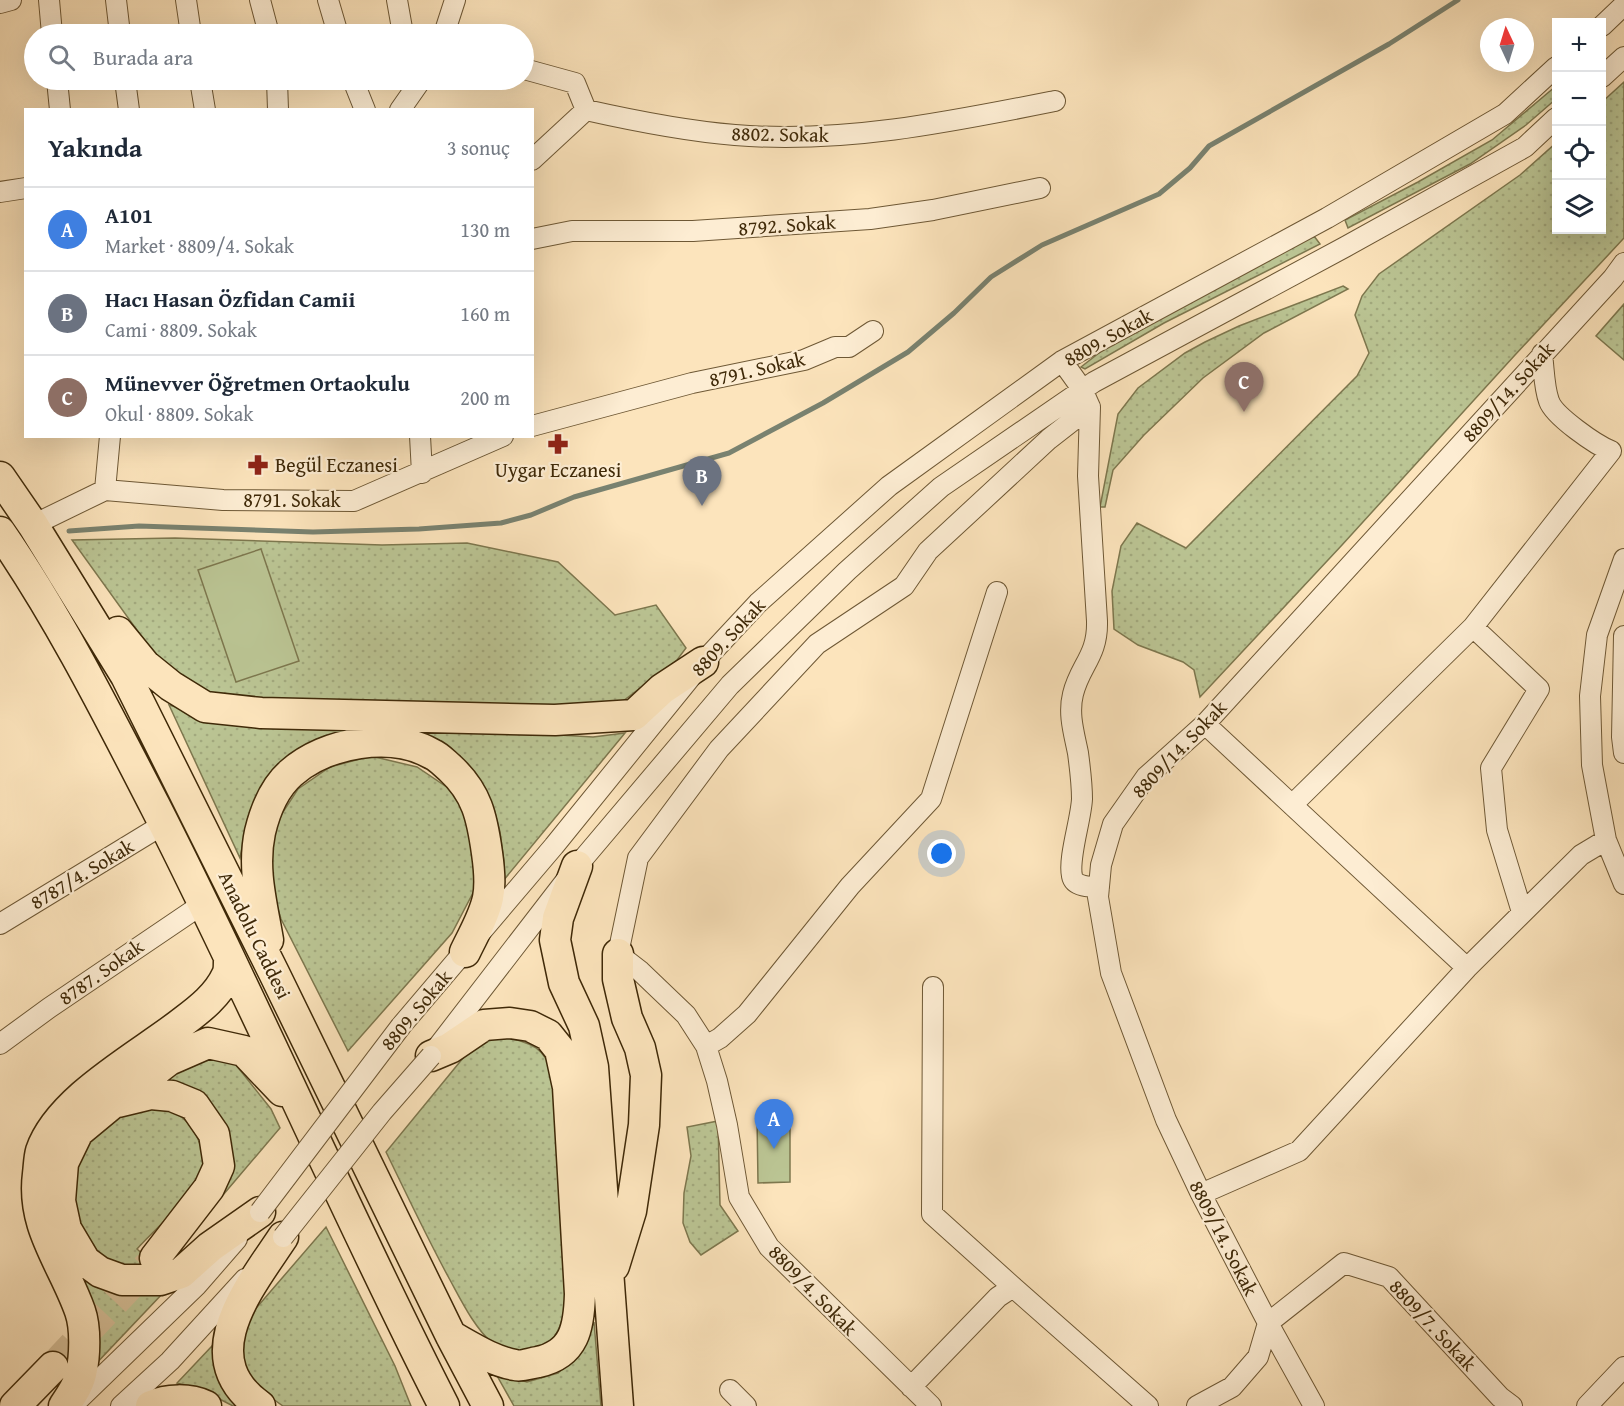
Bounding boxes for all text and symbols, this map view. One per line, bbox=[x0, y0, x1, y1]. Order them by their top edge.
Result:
north arrow bbox=[1480, 18, 1534, 72]
map controls bbox=[1552, 18, 1606, 234]
button: + bbox=[1552, 18, 1606, 72]
search box bbox=[24, 24, 534, 90]
icon: search bbox=[45, 41, 78, 74]
text: Burada ara bbox=[93, 41, 193, 73]
button: − bbox=[1552, 72, 1606, 126]
street label: 8802. Sokak bbox=[731, 118, 830, 149]
button: locate bbox=[1552, 126, 1606, 180]
text: Yakında bbox=[48, 128, 142, 167]
text: 3 sonuç bbox=[447, 133, 510, 162]
button: layers bbox=[1552, 180, 1606, 234]
text: A101 bbox=[105, 199, 153, 231]
street label: 8792. Sokak bbox=[737, 207, 837, 242]
text: A bbox=[61, 215, 74, 244]
text: 130 m bbox=[460, 215, 510, 244]
text: Market · 8809/4. Sokak bbox=[105, 231, 294, 260]
text: Hacı Hasan Özfidan Camii bbox=[105, 283, 355, 315]
text: B bbox=[61, 299, 74, 328]
text: 160 m bbox=[460, 299, 510, 328]
street label: 8809. Sokak bbox=[1058, 300, 1158, 373]
text: Cami · 8809. Sokak bbox=[105, 315, 257, 344]
street label: 8809/14. Sokak bbox=[1455, 334, 1561, 448]
street label: 8791. Sokak bbox=[706, 343, 808, 394]
pin: C bbox=[1224, 362, 1264, 412]
text: Münevver Öğretmen Ortaokulu bbox=[105, 367, 410, 399]
text: C bbox=[62, 383, 73, 412]
text: 200 m bbox=[460, 383, 510, 412]
text: Okul · 8809. Sokak bbox=[105, 399, 253, 428]
pharmacy icon: Uygar Eczanesi bbox=[546, 432, 570, 456]
place label: Begül Eczanesi bbox=[275, 450, 398, 479]
pharmacy icon: Begül Eczanesi bbox=[246, 453, 270, 477]
place label: Uygar Eczanesi bbox=[495, 455, 622, 484]
pin: B bbox=[682, 456, 722, 506]
street label: 8791. Sokak bbox=[243, 485, 342, 514]
street label: 8809. Sokak bbox=[684, 590, 772, 682]
street label: 8809/14. Sokak bbox=[1124, 693, 1233, 804]
street label: 8787/4. Sokak bbox=[24, 831, 140, 916]
your location bbox=[927, 839, 956, 868]
street label: Anadolu Caddesi bbox=[212, 866, 299, 1004]
street label: 8787. Sokak bbox=[52, 931, 150, 1011]
street label: 8809. Sokak bbox=[373, 962, 459, 1056]
pin: A bbox=[754, 1100, 794, 1149]
street label: 8809/14. Sokak bbox=[1183, 1175, 1266, 1301]
street label: 8809/4. Sokak bbox=[762, 1238, 865, 1342]
street label: 8809/7. Sokak bbox=[1383, 1272, 1484, 1378]

